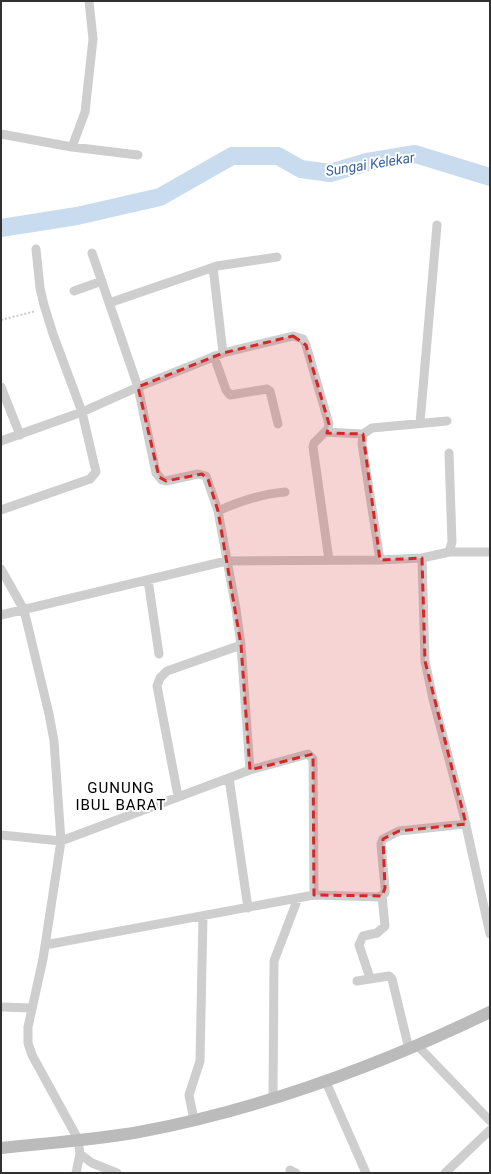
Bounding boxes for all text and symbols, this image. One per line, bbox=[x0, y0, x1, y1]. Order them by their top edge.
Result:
water label: Sungai Kelekar bbox=[324, 149, 416, 179]
district label: GUNUNG IBUL BARAT bbox=[75, 779, 167, 814]

